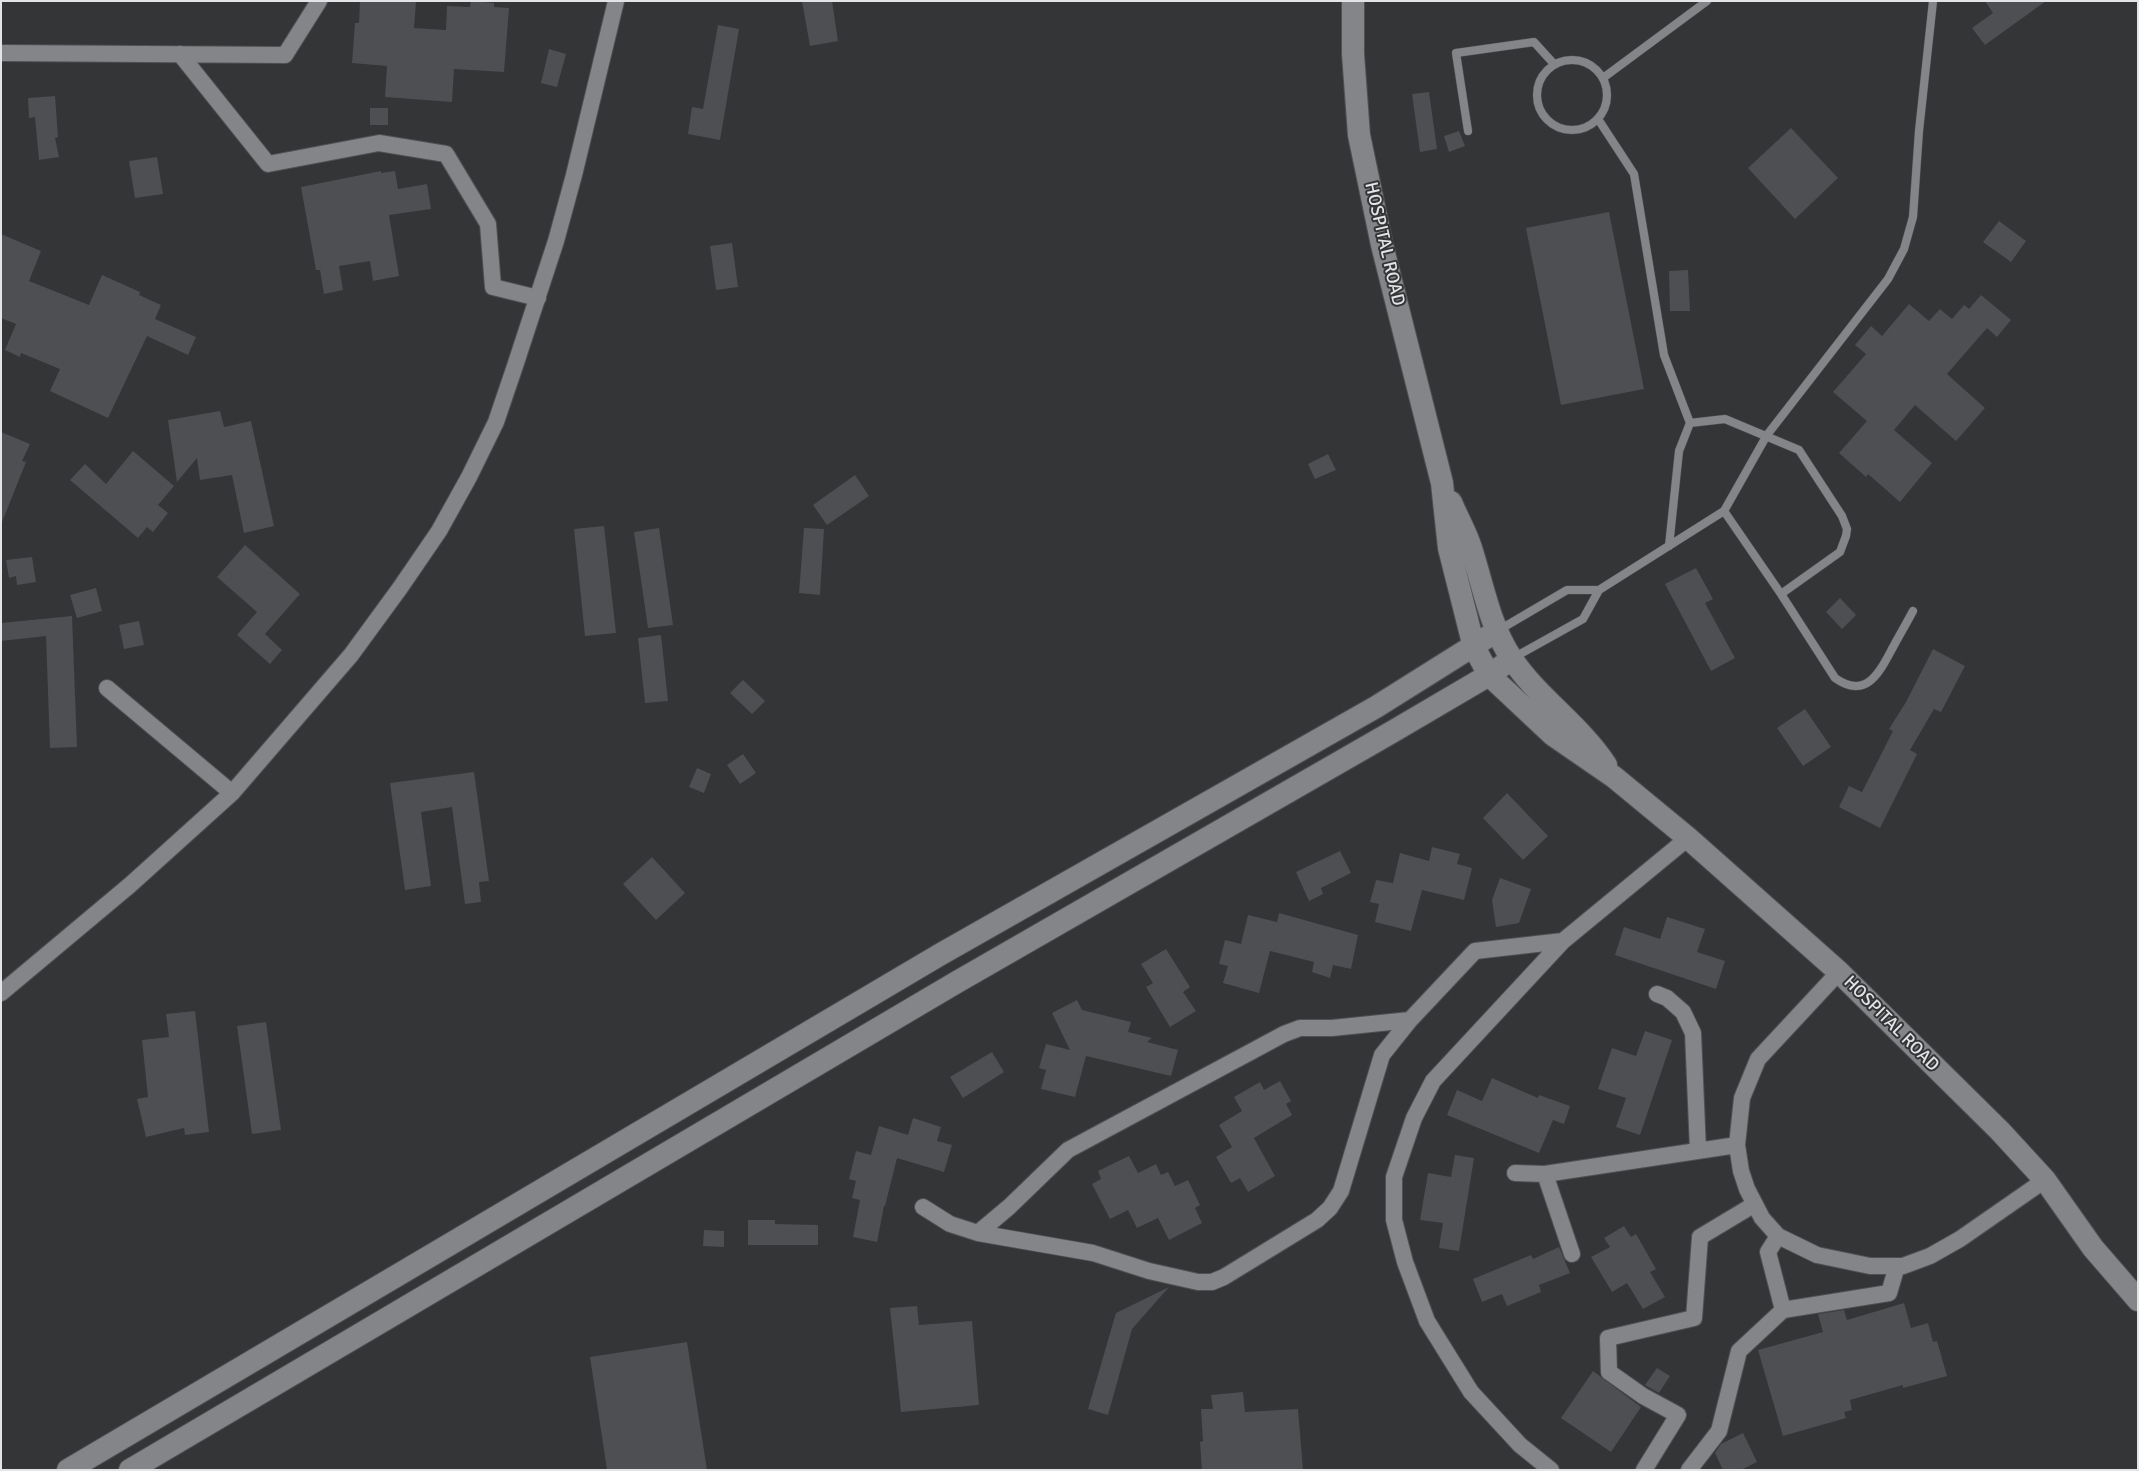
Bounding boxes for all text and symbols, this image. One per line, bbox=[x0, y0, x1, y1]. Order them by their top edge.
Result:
street label: HOSPITAL ROAD bbox=[1359, 180, 1409, 308]
street label: HOSPITAL ROAD bbox=[1839, 972, 1943, 1076]

